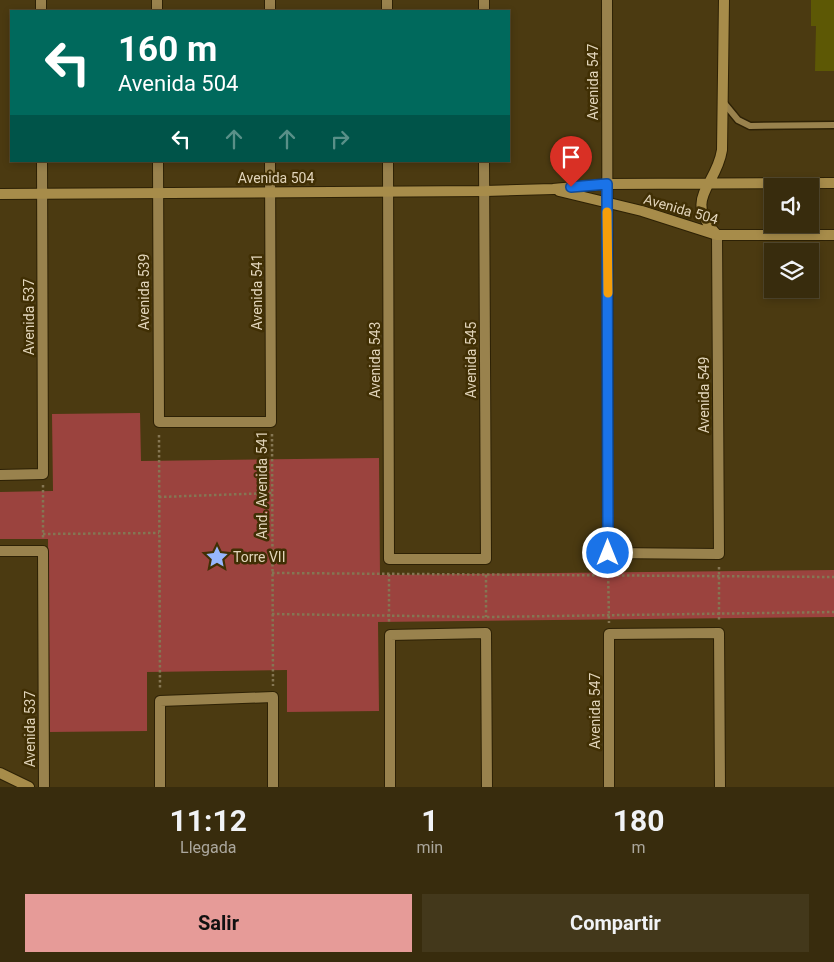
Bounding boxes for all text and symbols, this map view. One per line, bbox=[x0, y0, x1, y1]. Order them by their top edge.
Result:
text: 160 m bbox=[118, 29, 217, 70]
icon: left bbox=[35, 30, 100, 95]
street label: Avenida 547 bbox=[585, 44, 601, 120]
text: Avenida 504 bbox=[118, 71, 238, 96]
icon: left bbox=[167, 125, 195, 153]
icon: ahead bbox=[220, 125, 248, 153]
icon: ahead bbox=[273, 125, 301, 153]
icon: right bbox=[326, 125, 354, 153]
pin bbox=[550, 136, 592, 187]
icon: arrive bbox=[557, 143, 585, 171]
street label: Avenida 504 bbox=[238, 170, 314, 186]
map controls bbox=[764, 178, 819, 298]
button: sound bbox=[764, 178, 819, 233]
street label: Avenida 504 bbox=[642, 191, 720, 227]
button: layers bbox=[764, 243, 819, 298]
street label: Avenida 539 bbox=[136, 254, 152, 330]
street label: Avenida 541 bbox=[249, 254, 265, 330]
street label: Avenida 537 bbox=[21, 279, 37, 355]
street label: Avenida 543 bbox=[367, 322, 383, 398]
street label: Avenida 545 bbox=[463, 322, 479, 398]
street label: Avenida 549 bbox=[696, 357, 712, 433]
street label: And. Avenida 541 bbox=[254, 431, 270, 539]
position arrow bbox=[581, 526, 633, 578]
place icon: Torre VII bbox=[204, 544, 230, 570]
place label: Torre VII bbox=[233, 549, 285, 565]
street label: Avenida 547 bbox=[587, 673, 603, 749]
street label: Avenida 537 bbox=[22, 691, 38, 767]
text: 11:12 bbox=[170, 803, 247, 838]
text: 1 bbox=[421, 803, 438, 838]
text: 180 bbox=[613, 803, 664, 838]
text: Llegada bbox=[180, 838, 236, 857]
text: min bbox=[416, 838, 443, 857]
text: m bbox=[632, 838, 646, 857]
button: Salir bbox=[25, 894, 412, 952]
button: Compartir bbox=[422, 894, 809, 952]

